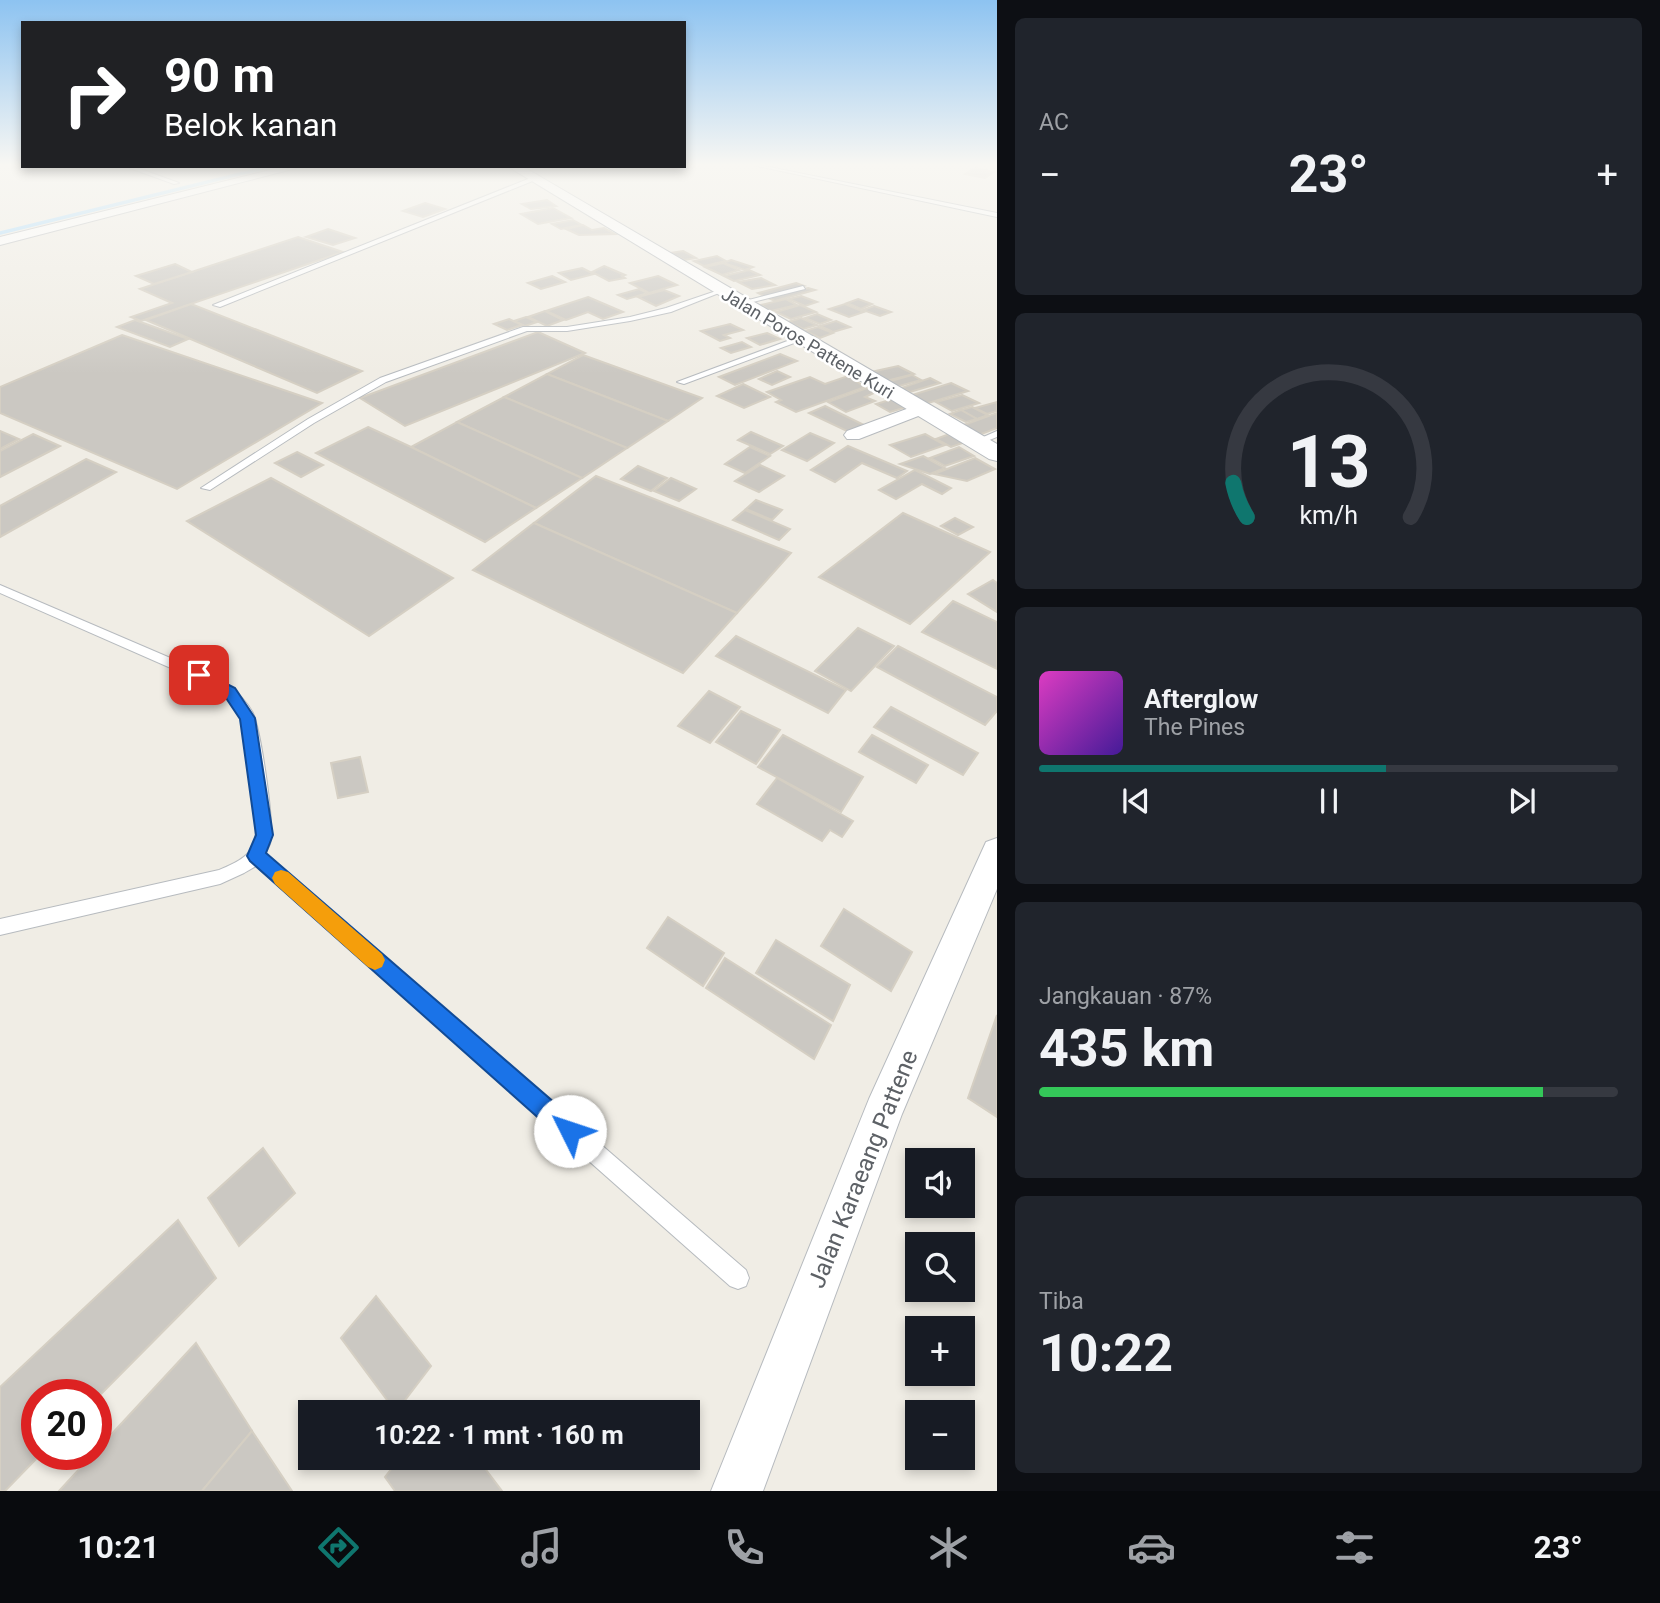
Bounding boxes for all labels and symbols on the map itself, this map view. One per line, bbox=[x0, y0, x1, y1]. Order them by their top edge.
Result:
street label: Jalan Poros Pattene Kuri bbox=[718, 283, 898, 403]
pin bbox=[169, 645, 229, 705]
street label: Jalan Karaeang Pattene bbox=[802, 1046, 924, 1292]
position arrow bbox=[533, 1094, 607, 1168]
speed limit sign: 20 bbox=[21, 1379, 112, 1470]

